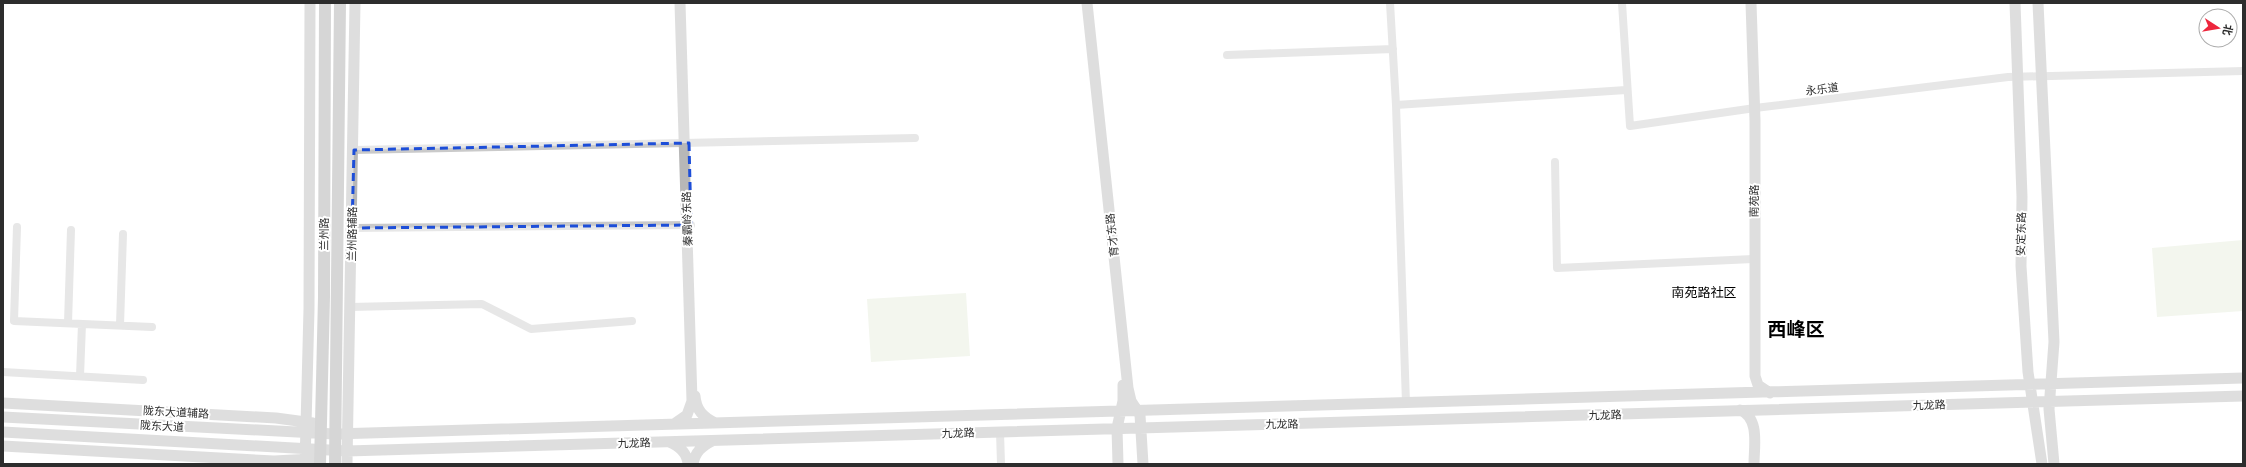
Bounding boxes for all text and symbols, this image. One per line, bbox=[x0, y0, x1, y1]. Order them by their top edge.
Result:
north arrow bbox=[2198, 8, 2238, 48]
text: 北 bbox=[2219, 23, 2235, 37]
street label: 永乐道 bbox=[1805, 81, 1839, 99]
street label: 南苑路 bbox=[1748, 184, 1762, 218]
street label: 秦霸岭东路 bbox=[680, 191, 696, 247]
street label: 兰州路辅路 bbox=[346, 206, 360, 262]
street label: 育才东路 bbox=[1104, 212, 1122, 258]
street label: 安定东路 bbox=[2015, 212, 2029, 256]
street label: 兰州路 bbox=[318, 218, 332, 251]
district label: 南苑路社区 bbox=[1671, 286, 1737, 302]
district label: 西峰区 bbox=[1767, 319, 1825, 343]
street label: 九龙路 bbox=[1912, 398, 1946, 414]
street label: 陇东大道辅路 bbox=[143, 404, 209, 422]
street label: 九龙路 bbox=[1588, 408, 1622, 424]
street label: 九龙路 bbox=[1265, 418, 1299, 432]
street label: 陇东大道 bbox=[140, 419, 184, 435]
street label: 九龙路 bbox=[941, 426, 975, 442]
street label: 九龙路 bbox=[617, 436, 651, 452]

